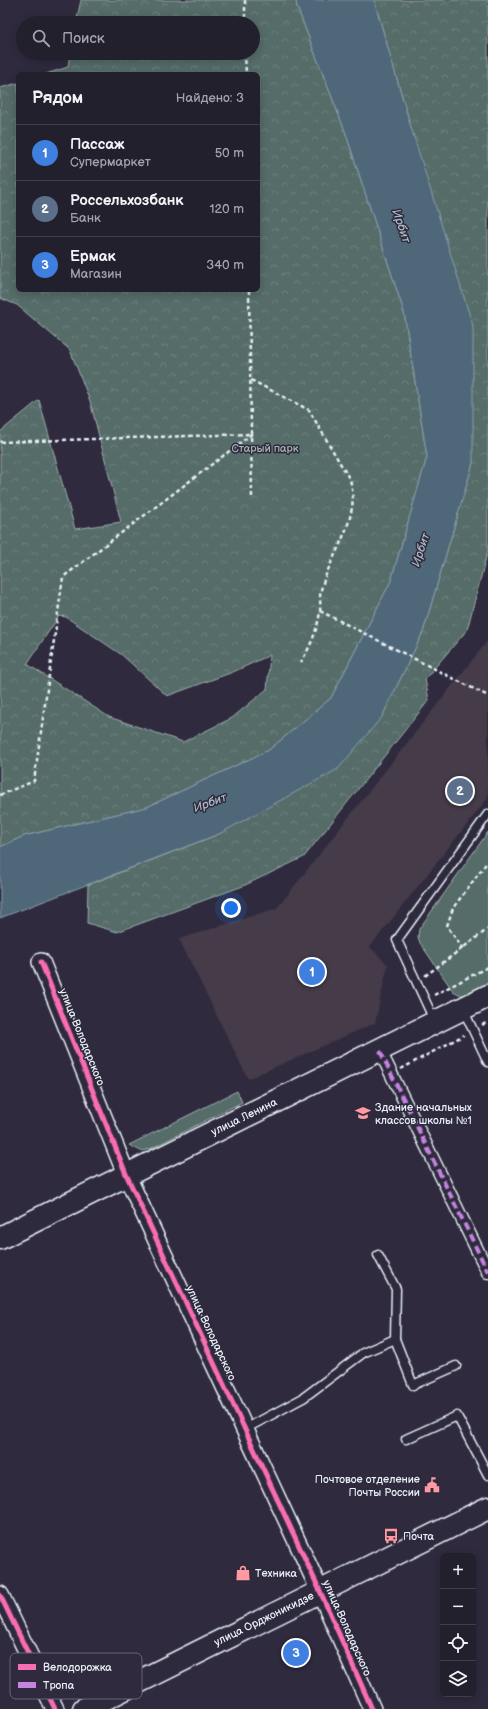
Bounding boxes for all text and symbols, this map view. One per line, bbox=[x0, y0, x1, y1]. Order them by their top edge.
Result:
search box bbox=[16, 16, 260, 60]
icon: search bbox=[30, 27, 52, 49]
text: Поиск bbox=[62, 29, 105, 48]
text: Рядом bbox=[32, 88, 83, 108]
text: Найдено: 3 bbox=[176, 90, 244, 106]
text: Пассаж bbox=[70, 135, 124, 154]
text: 1 bbox=[42, 145, 48, 161]
text: 50 m bbox=[215, 145, 244, 161]
text: Супермаркет bbox=[70, 154, 151, 170]
text: Россельхозбанк bbox=[70, 191, 183, 210]
text: 2 bbox=[41, 201, 49, 217]
text: 120 m bbox=[209, 201, 244, 217]
water label: Ирбит bbox=[388, 207, 414, 246]
text: Банк bbox=[70, 210, 101, 226]
text: Ермак bbox=[70, 247, 116, 266]
text: 3 bbox=[41, 257, 49, 273]
text: 340 m bbox=[206, 257, 244, 273]
text: Магазин bbox=[70, 266, 122, 282]
park label: Старый парк bbox=[231, 442, 299, 455]
water label: Ирбит bbox=[409, 530, 434, 569]
pin: 2 bbox=[447, 776, 473, 806]
water label: Ирбит bbox=[191, 790, 230, 816]
your location bbox=[221, 898, 241, 918]
pin: 1 bbox=[299, 957, 325, 987]
street label: улица Володарского bbox=[57, 986, 108, 1088]
street label: улица Ленина bbox=[209, 1095, 279, 1139]
place label: Здание начальных классов школы №1 bbox=[375, 1101, 472, 1127]
school or university icon: Здание начальных классов школы №1 bbox=[354, 1104, 372, 1122]
street label: улица Володарского bbox=[183, 1283, 239, 1383]
place label: Почтовое отделение Почты России bbox=[315, 1473, 420, 1499]
public building icon: Почтовое отделение Почты России bbox=[423, 1476, 441, 1494]
bus stop icon: Почта bbox=[382, 1527, 400, 1545]
place label: Почта bbox=[403, 1530, 435, 1543]
map controls bbox=[440, 1553, 476, 1697]
button: + bbox=[440, 1553, 476, 1589]
shop icon: Техника bbox=[234, 1564, 252, 1582]
place label: Техника bbox=[255, 1567, 298, 1580]
street label: улица Володарского bbox=[320, 1578, 374, 1678]
street label: улица Орджоникидзе bbox=[212, 1589, 316, 1649]
button: − bbox=[440, 1589, 476, 1625]
button: locate bbox=[440, 1625, 476, 1661]
pin: 3 bbox=[283, 1638, 309, 1668]
legend bbox=[10, 1653, 142, 1699]
text: Велодорожка bbox=[43, 1661, 112, 1674]
button: layers bbox=[440, 1661, 476, 1697]
text: Тропа bbox=[43, 1679, 75, 1692]

